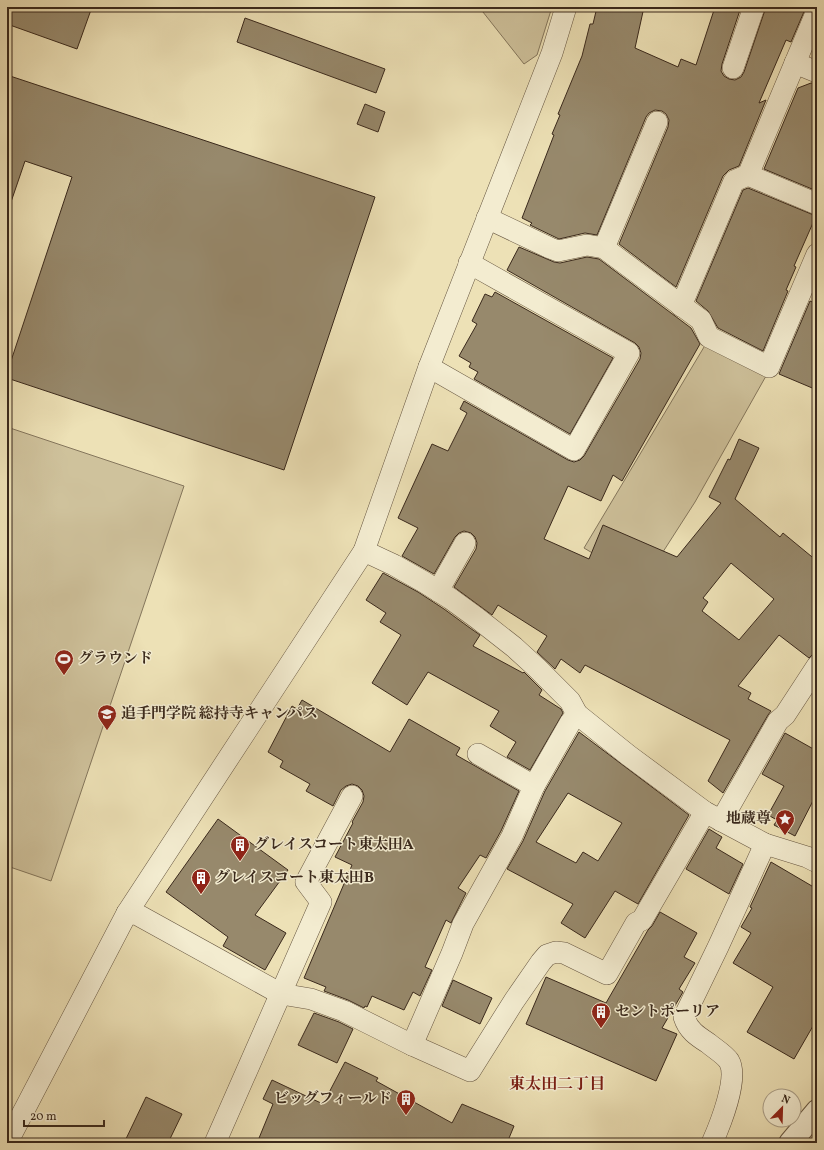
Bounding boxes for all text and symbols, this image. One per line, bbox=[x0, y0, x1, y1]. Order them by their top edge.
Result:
sports icon: グラウンド bbox=[53, 648, 75, 676]
place label: グラウンド bbox=[78, 649, 153, 670]
school or university icon: 追手門学院 総持寺キャンパス bbox=[96, 703, 118, 731]
place label: 追手門学院 総持寺キャンパス bbox=[121, 704, 318, 725]
place icon: 地蔵尊 bbox=[774, 808, 796, 836]
place label: 地蔵尊 bbox=[726, 809, 771, 830]
building icon: グレイスコート東太田A bbox=[229, 834, 251, 862]
place label: グレイスコート東太田A bbox=[254, 835, 414, 856]
building icon: グレイスコート東太田B bbox=[190, 867, 212, 895]
place label: グレイスコート東太田B bbox=[215, 868, 374, 889]
building icon: セントポーリア bbox=[590, 1001, 612, 1029]
place label: セントポーリア bbox=[615, 1002, 720, 1023]
district label: 東太田二丁目 bbox=[509, 1074, 605, 1096]
building icon: ビッグフィールド bbox=[395, 1088, 417, 1116]
north arrow bbox=[762, 1088, 802, 1128]
place label: ビッグフィールド bbox=[274, 1089, 392, 1110]
text: N bbox=[779, 1092, 792, 1109]
scale bar bbox=[24, 1102, 104, 1128]
text: 20 m bbox=[30, 1109, 57, 1125]

